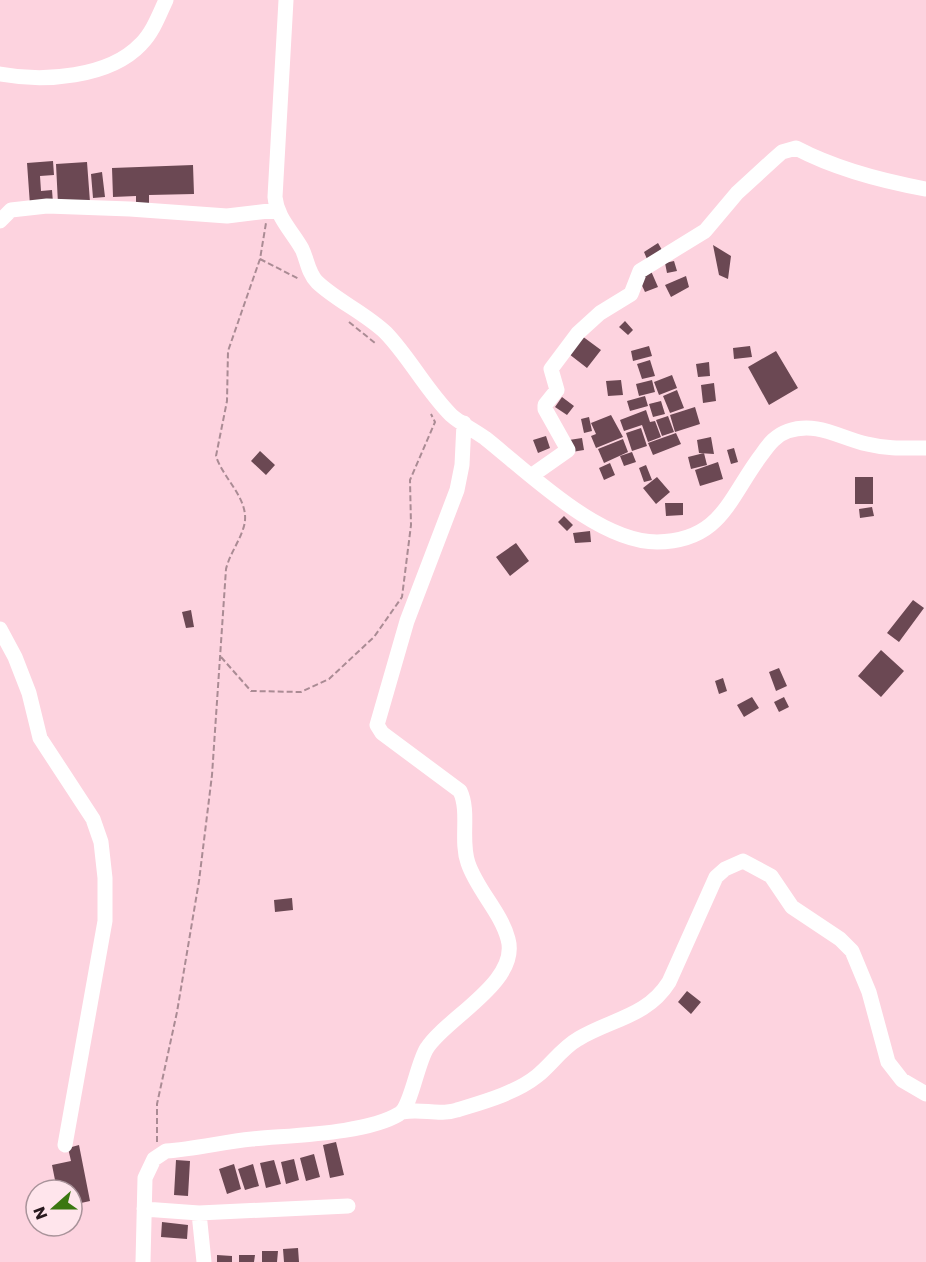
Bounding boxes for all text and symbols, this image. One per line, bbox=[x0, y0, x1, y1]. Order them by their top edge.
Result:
north arrow bbox=[24, 1178, 84, 1238]
text: N bbox=[28, 1203, 53, 1223]

